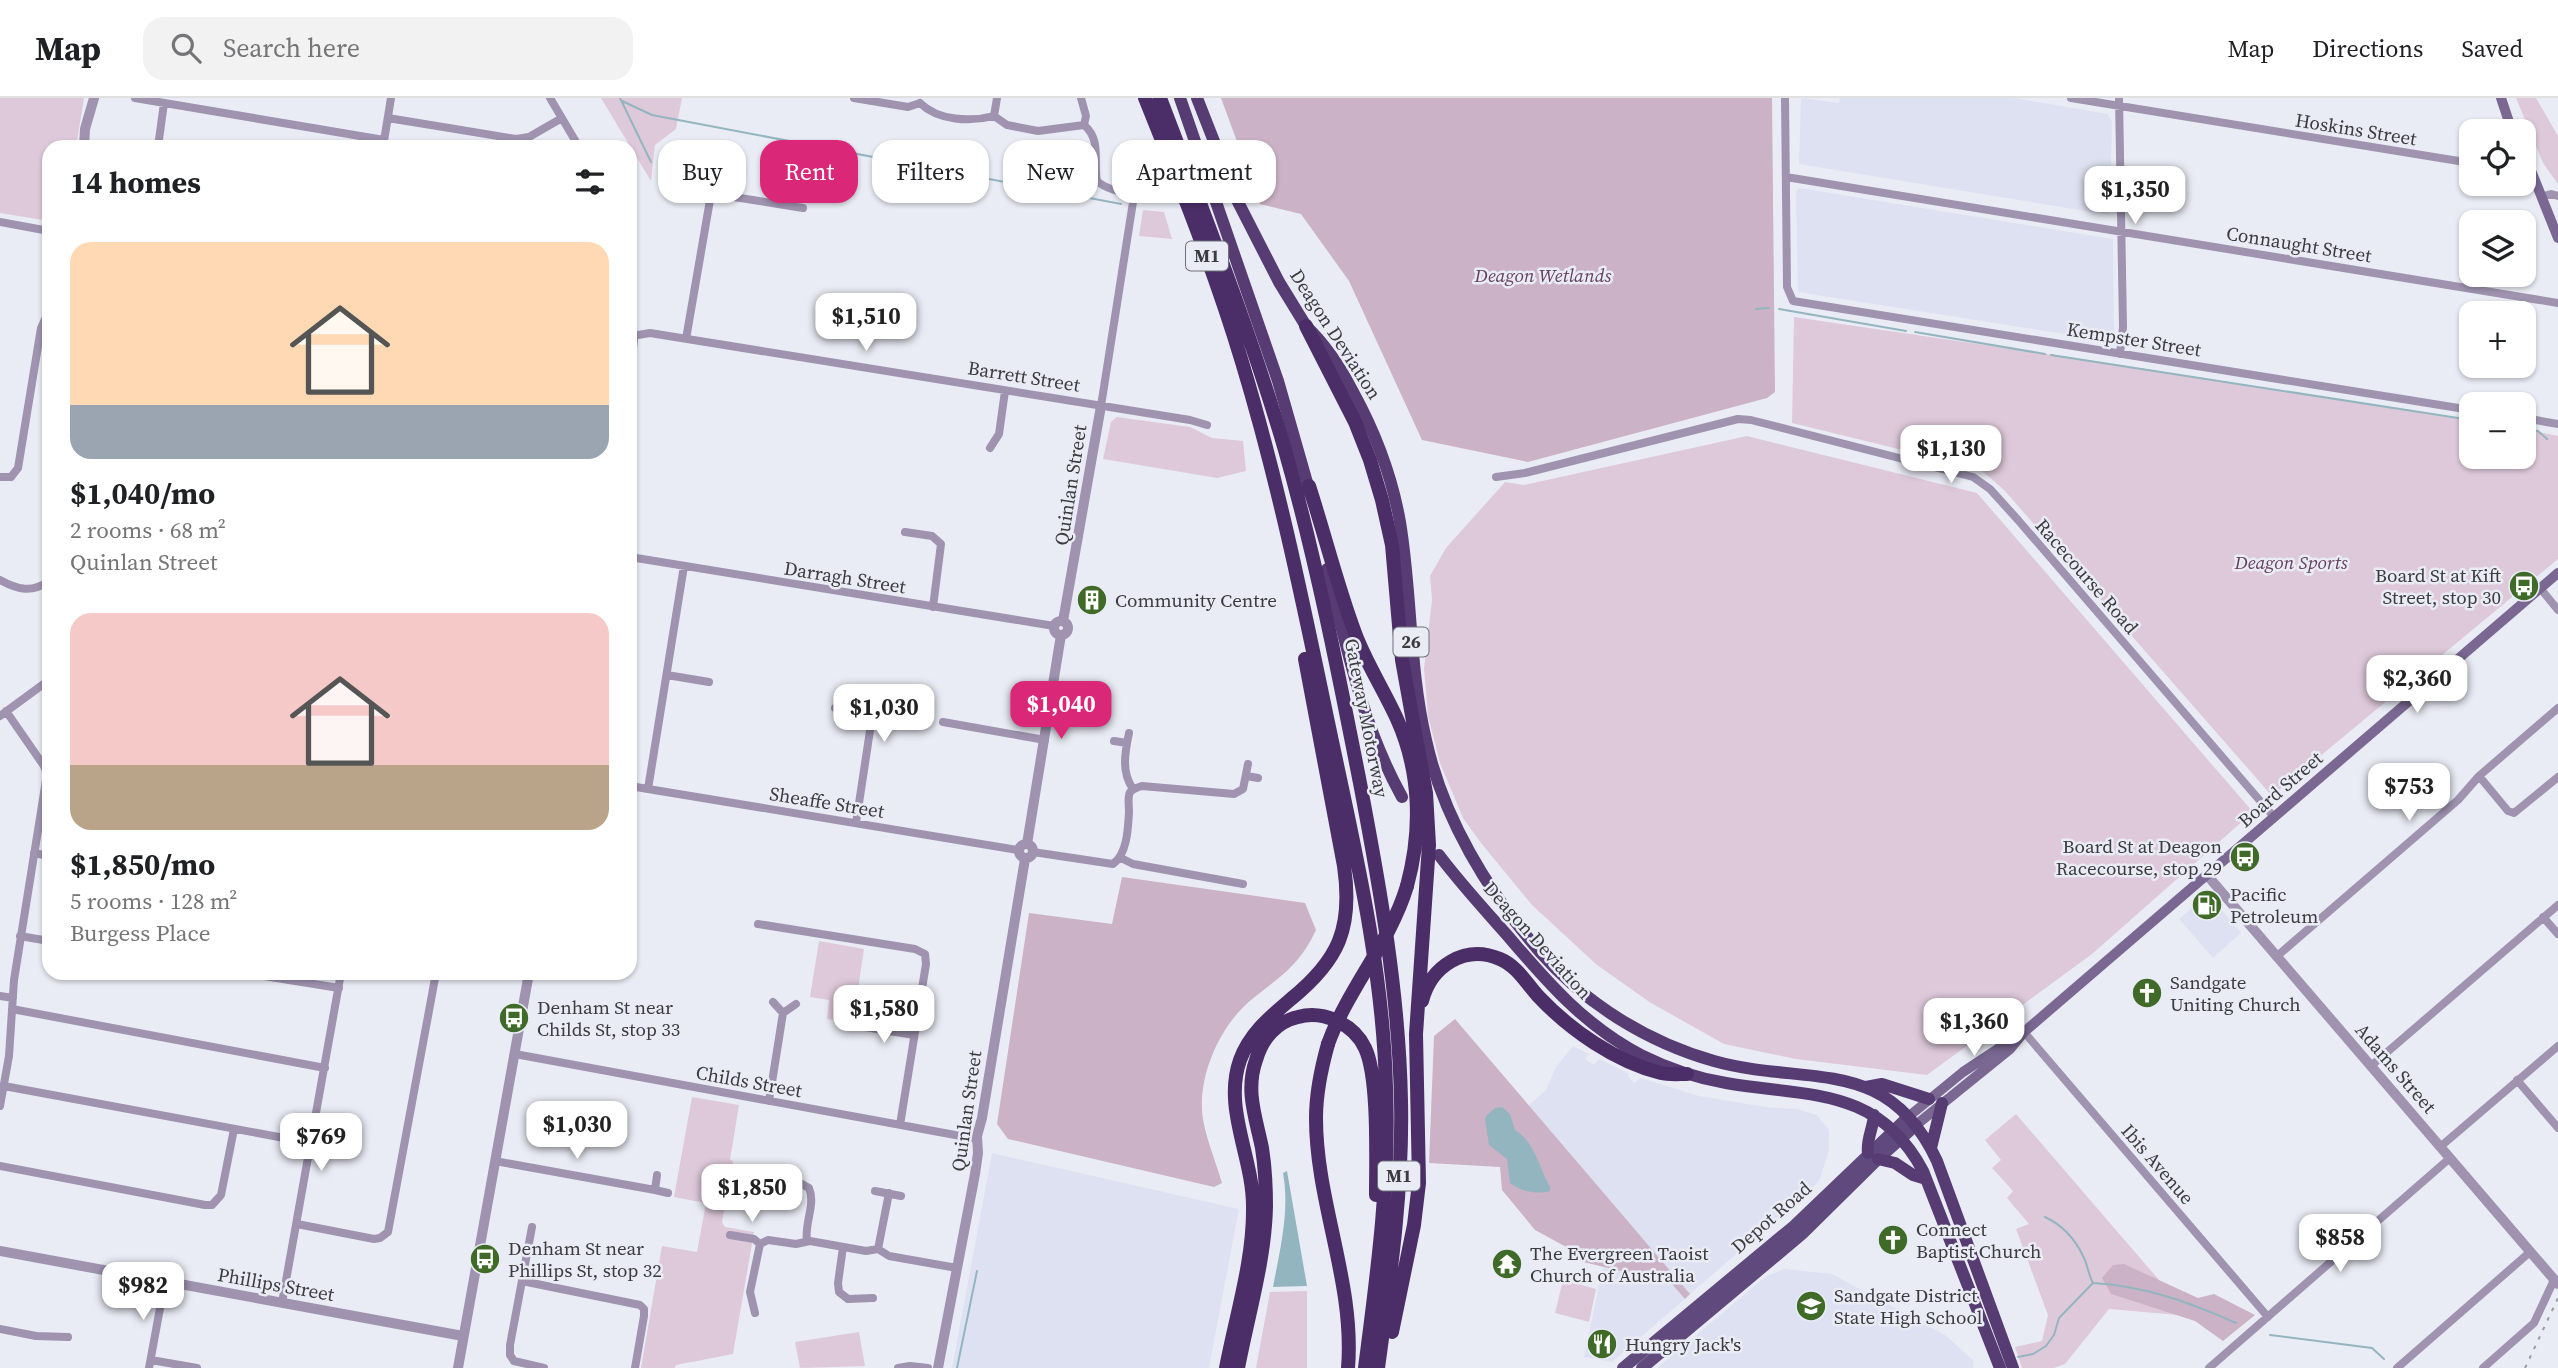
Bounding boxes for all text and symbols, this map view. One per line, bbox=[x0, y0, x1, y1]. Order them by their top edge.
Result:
search box bbox=[143, 17, 633, 80]
text: Map bbox=[35, 26, 101, 71]
icon: search bbox=[167, 29, 205, 67]
text: Search here bbox=[223, 30, 360, 66]
text: Map bbox=[2227, 32, 2274, 65]
text: Directions bbox=[2312, 32, 2423, 65]
text: Saved bbox=[2461, 32, 2523, 65]
street label: Hoskins Street bbox=[2294, 107, 2419, 152]
map controls bbox=[2459, 119, 2536, 469]
button: locate bbox=[2459, 119, 2536, 196]
chip: Buy bbox=[658, 140, 746, 203]
chip: Rent bbox=[760, 140, 858, 203]
chip: Filters bbox=[872, 140, 989, 203]
chip: New bbox=[1003, 140, 1098, 203]
chip: Apartment bbox=[1112, 140, 1276, 203]
text: 14 homes bbox=[70, 162, 201, 203]
icon: filters bbox=[571, 163, 609, 201]
pin: $1,350 bbox=[2078, 166, 2192, 226]
text: $1,350 bbox=[2100, 173, 2170, 205]
button: layers bbox=[2459, 210, 2536, 287]
street label: Connaught Street bbox=[2225, 220, 2374, 268]
road number: M1 bbox=[1186, 242, 1228, 271]
park label: Deagon Wetlands bbox=[1474, 262, 1612, 288]
street label: Deagon Deviation bbox=[1284, 264, 1388, 404]
icon: home bbox=[277, 287, 403, 413]
pin: $1,510 bbox=[809, 294, 923, 353]
text: $1,510 bbox=[831, 300, 901, 332]
button: + bbox=[2459, 301, 2536, 378]
street label: Kempster Street bbox=[2065, 316, 2204, 363]
street label: Barrett Street bbox=[966, 354, 1083, 398]
button: − bbox=[2459, 392, 2536, 469]
street label: Quinlan Street bbox=[1048, 422, 1092, 547]
pin: $1,130 bbox=[1894, 426, 2008, 485]
text: $1,130 bbox=[1916, 432, 1986, 464]
text: $1,040/mo bbox=[70, 473, 215, 514]
street label: Racecourse Road bbox=[2030, 513, 2144, 639]
text: 2 rooms · 68 m² bbox=[70, 514, 226, 546]
text: Quinlan Street bbox=[70, 546, 217, 578]
park label: Deagon Sports bbox=[2233, 549, 2348, 575]
street label: Darragh Street bbox=[782, 555, 909, 600]
place label: Board St at Kift Street, stop 30 bbox=[2375, 562, 2502, 610]
bus stop icon: Board St at Kift Street, stop 30 bbox=[2507, 569, 2541, 603]
building icon: Community Centre bbox=[1075, 583, 1109, 617]
place label: Community Centre bbox=[1115, 587, 1277, 613]
road number: 26 bbox=[1394, 628, 1428, 656]
street label: Gateway Motorway bbox=[1339, 636, 1395, 800]
pin: $2,360 bbox=[2360, 656, 2474, 715]
icon: home bbox=[277, 658, 403, 784]
text: $2,360 bbox=[2382, 662, 2452, 694]
pin: $1,040 bbox=[1004, 682, 1118, 741]
pin: $1,030 bbox=[827, 684, 941, 744]
text: $1,040 bbox=[1026, 688, 1096, 720]
text: $1,030 bbox=[849, 691, 919, 723]
street label: Board Street bbox=[2232, 744, 2328, 833]
pin: $753 bbox=[2368, 764, 2450, 823]
text: $753 bbox=[2384, 770, 2434, 802]
street label: Sheaffe Street bbox=[768, 780, 887, 824]
place label: Board St at Deagon Racecourse, stop 29 bbox=[2056, 833, 2222, 881]
bus stop icon: Board St at Deagon Racecourse, stop 29 bbox=[2228, 840, 2262, 874]
text: $1,850/mo bbox=[70, 844, 215, 885]
street label: Deagon Deviation bbox=[1478, 875, 1598, 1005]
place label: Pacific Petroleum bbox=[2230, 881, 2318, 929]
text: 5 rooms · 128 m² bbox=[70, 885, 237, 917]
fuel station icon: Pacific Petroleum bbox=[2190, 888, 2224, 922]
text: Burgess Place bbox=[70, 917, 210, 949]
place label: Sandgate Uniting Church bbox=[2170, 969, 2301, 1017]
church icon: Sandgate Uniting Church bbox=[2130, 976, 2164, 1010]
pin: $1,580 bbox=[827, 986, 941, 1045]
text: $1,580 bbox=[849, 992, 919, 1024]
place label: Denham St near Childs St, stop 33 bbox=[537, 994, 680, 1042]
pin: $1,360 bbox=[1917, 998, 2031, 1058]
bus stop icon: Denham St near Childs St, stop 33 bbox=[497, 1001, 531, 1035]
text: $1,360 bbox=[1939, 1005, 2009, 1037]
street label: Adams Street bbox=[2350, 1017, 2443, 1119]
street label: Quinlan Street bbox=[945, 1048, 987, 1173]
street label: Childs Street bbox=[694, 1059, 805, 1103]
pin: $1,030 bbox=[520, 1102, 634, 1161]
text: $1,030 bbox=[542, 1108, 612, 1140]
pin: $769 bbox=[280, 1114, 362, 1173]
street label: Ibis Avenue bbox=[2116, 1118, 2200, 1210]
text: $769 bbox=[296, 1120, 346, 1152]
road number: M1 bbox=[1378, 1162, 1420, 1190]
pin: $1,850 bbox=[695, 1164, 809, 1224]
text: $1,850 bbox=[717, 1171, 787, 1203]
street label: Depot Road bbox=[1726, 1175, 1817, 1259]
pin: $858 bbox=[2299, 1214, 2381, 1274]
place label: Connect Baptist Church bbox=[1916, 1216, 2042, 1264]
text: $858 bbox=[2315, 1221, 2365, 1253]
church icon: Connect Baptist Church bbox=[1876, 1223, 1910, 1257]
place label: Denham St near Phillips St, stop 32 bbox=[508, 1235, 662, 1283]
place label: The Evergreen Taoist Church of Australia bbox=[1530, 1240, 1709, 1288]
bus stop icon: Denham St near Phillips St, stop 32 bbox=[468, 1242, 502, 1276]
temple icon: The Evergreen Taoist Church of Australia bbox=[1490, 1247, 1524, 1281]
street label: Phillips Street bbox=[216, 1261, 337, 1307]
pin: $982 bbox=[102, 1262, 184, 1322]
text: $982 bbox=[118, 1269, 168, 1301]
place label: Sandgate District State High School bbox=[1834, 1282, 1983, 1330]
school or university icon: Sandgate District State High School bbox=[1794, 1289, 1828, 1323]
restaurant icon: Hungry Jack's bbox=[1585, 1327, 1619, 1361]
place label: Hungry Jack's bbox=[1625, 1331, 1741, 1357]

